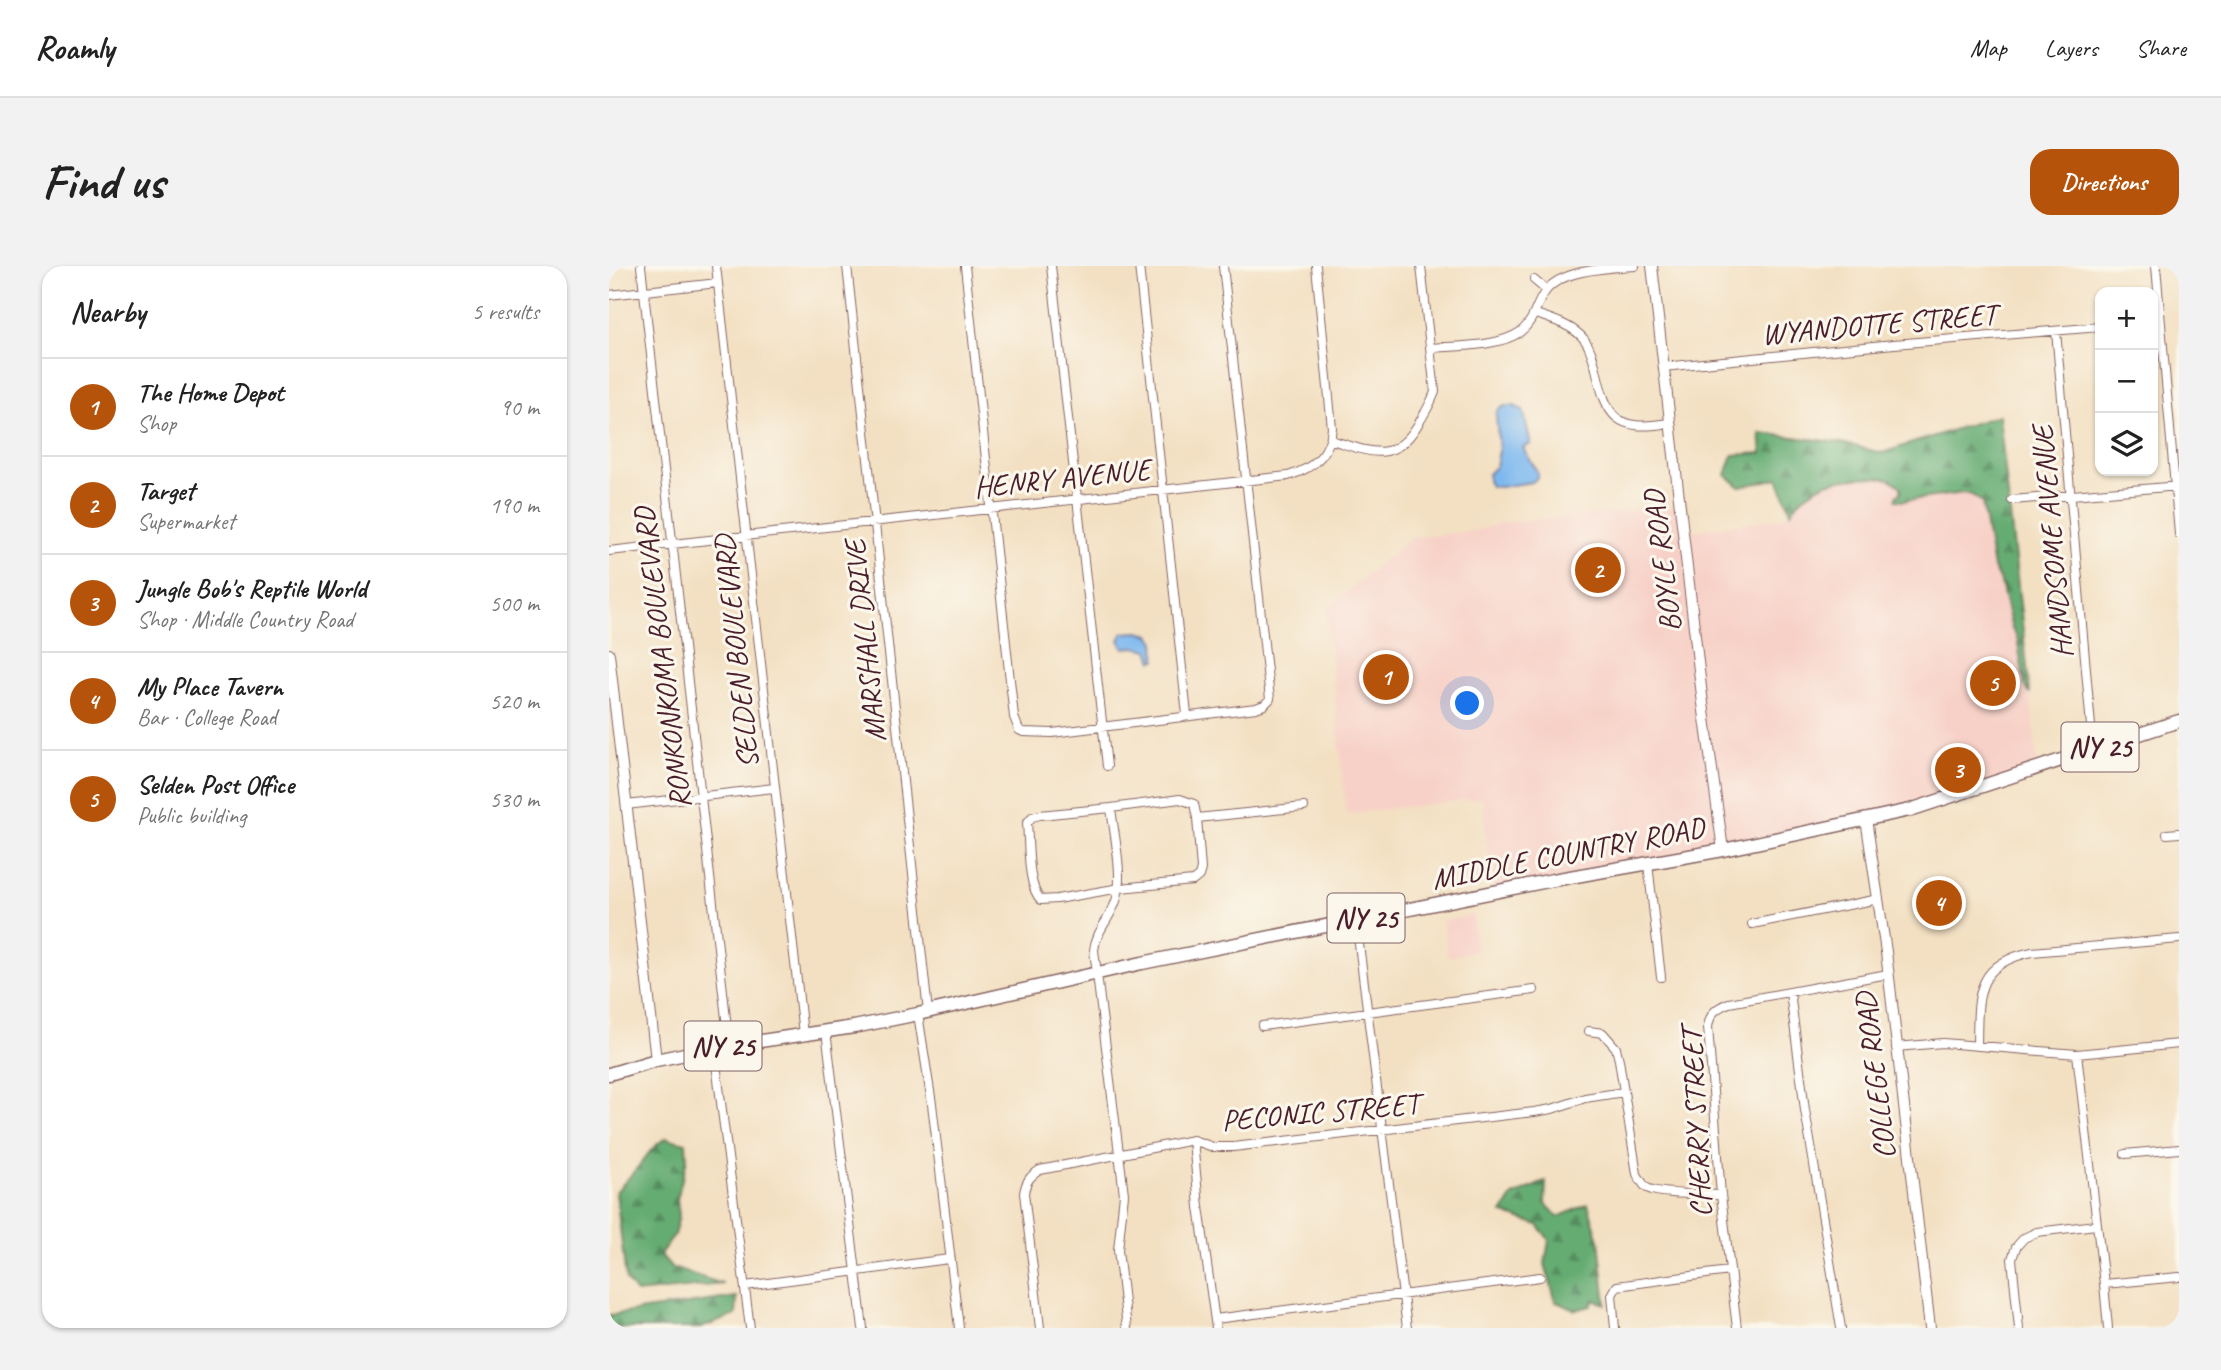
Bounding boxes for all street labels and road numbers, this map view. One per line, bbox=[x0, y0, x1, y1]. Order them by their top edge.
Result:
street label: WYANDOTTE STREET bbox=[1760, 294, 2004, 353]
street label: HANDSOME AVENUE bbox=[2023, 420, 2081, 660]
street label: HENRY AVENUE bbox=[972, 449, 1156, 506]
street label: BOYLE ROAD bbox=[1634, 485, 1690, 634]
street label: RONKONKOMA BOULEVARD bbox=[624, 503, 699, 811]
street label: SELDEN BOULEVARD bbox=[705, 531, 767, 770]
street label: MARSHALL DRIVE bbox=[835, 534, 894, 744]
road number: NY 25 bbox=[2061, 722, 2139, 771]
street label: MIDDLE COUNTRY ROAD bbox=[1428, 807, 1710, 898]
road number: NY 25 bbox=[1327, 894, 1405, 942]
street label: COLLEGE ROAD bbox=[1846, 988, 1904, 1161]
street label: CHERRY STREET bbox=[1672, 1020, 1720, 1218]
road number: NY 25 bbox=[685, 1022, 761, 1070]
street label: PECONIC STREET bbox=[1220, 1084, 1427, 1140]

